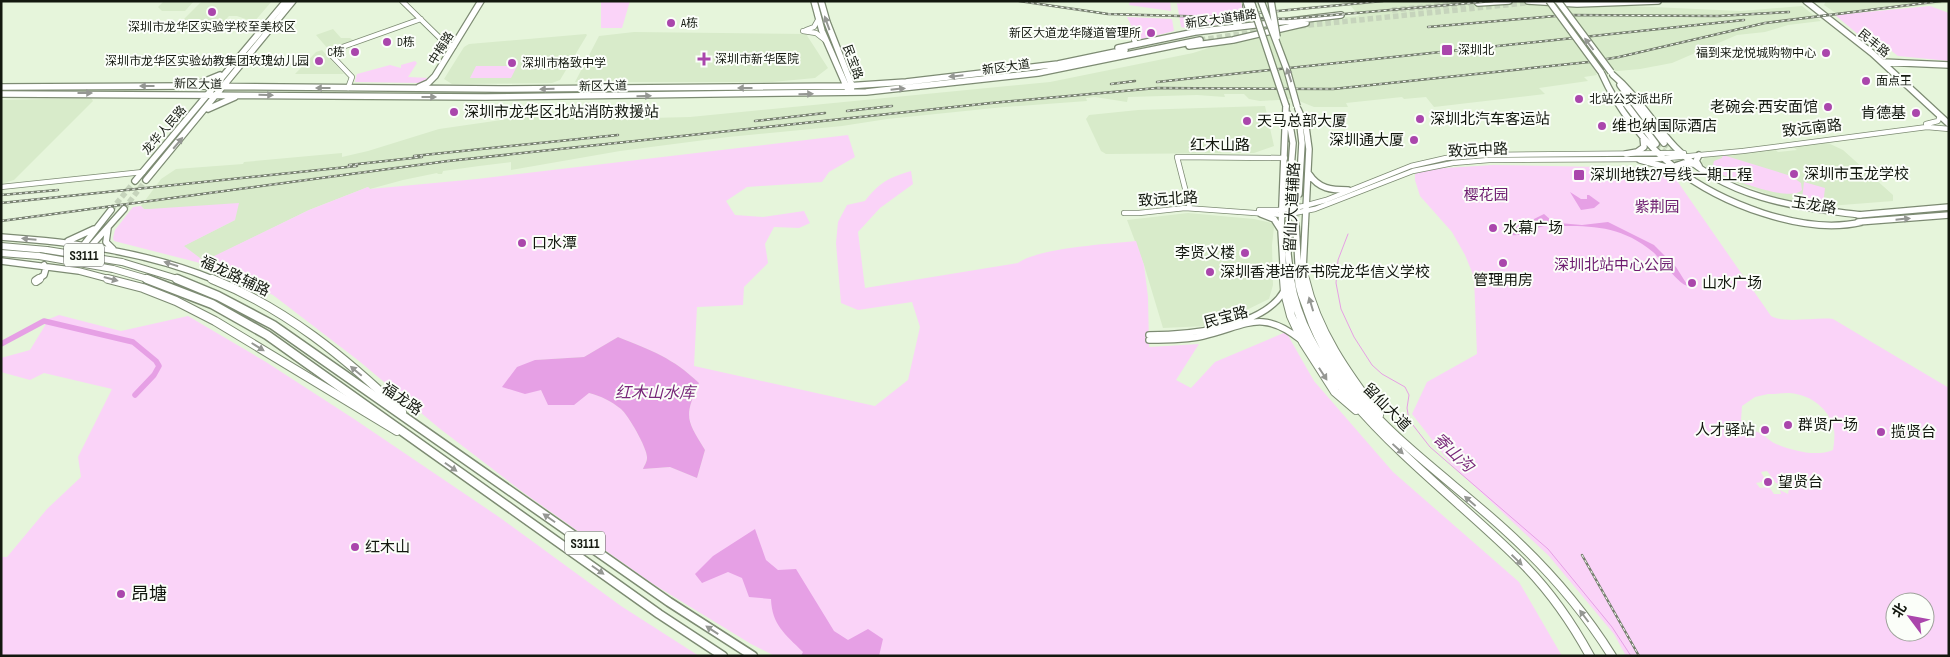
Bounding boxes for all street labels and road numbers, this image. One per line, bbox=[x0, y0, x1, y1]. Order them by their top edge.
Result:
street label: 新区大道辅路 bbox=[1184, 7, 1258, 32]
street label: 民丰路 bbox=[1855, 26, 1892, 61]
street label: 中梅路 bbox=[426, 29, 457, 68]
street label: 民宝路 bbox=[839, 43, 866, 82]
street label: 新区大道 bbox=[981, 57, 1031, 78]
street label: 新区大道 bbox=[174, 77, 222, 92]
street label: 新区大道 bbox=[579, 79, 627, 94]
street label: 龙华人民路 bbox=[139, 103, 190, 158]
street label: 致远南路 bbox=[1781, 115, 1843, 142]
street label: 红木山路 bbox=[1190, 136, 1250, 155]
street label: 致远中路 bbox=[1448, 139, 1508, 162]
street label: 留仙大道辅路 bbox=[1281, 162, 1304, 252]
street label: 致远北路 bbox=[1137, 188, 1199, 211]
street label: 玉龙路 bbox=[1790, 193, 1838, 218]
road number: S3111 bbox=[64, 244, 104, 266]
street label: 福龙路辅路 bbox=[197, 252, 273, 301]
street label: 民宝路 bbox=[1202, 302, 1250, 332]
street label: 福龙路 bbox=[378, 379, 426, 420]
street label: 留仙大道 bbox=[1359, 379, 1415, 435]
road number: S3111 bbox=[565, 532, 605, 554]

